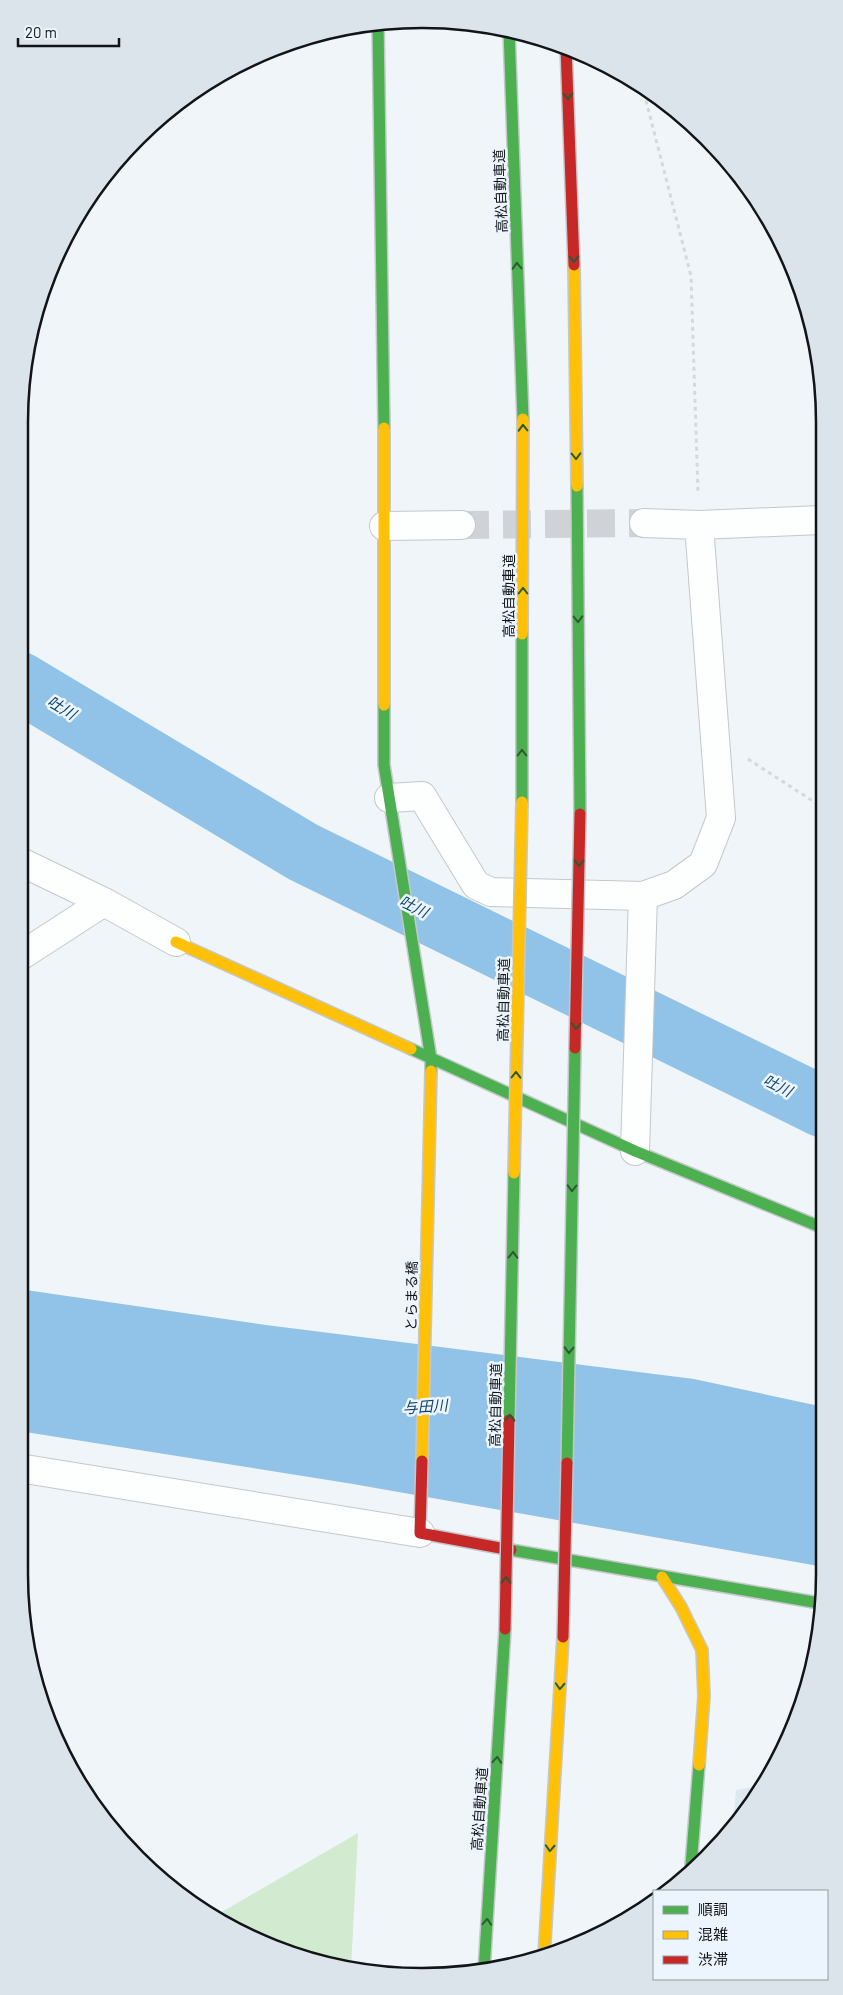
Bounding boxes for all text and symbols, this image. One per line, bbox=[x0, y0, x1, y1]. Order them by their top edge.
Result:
scale bar bbox=[18, 15, 119, 47]
text: 20 m bbox=[25, 23, 57, 41]
one-way arrow bbox=[563, 92, 573, 100]
street label: 高松自動車道 bbox=[490, 149, 510, 233]
one-way arrow bbox=[569, 255, 579, 263]
one-way arrow bbox=[512, 261, 523, 269]
one-way arrow bbox=[518, 424, 528, 432]
one-way arrow bbox=[571, 452, 581, 460]
street label: 高松自動車道 bbox=[500, 554, 517, 638]
one-way arrow bbox=[518, 586, 528, 594]
one-way arrow bbox=[573, 615, 583, 623]
water label: 吐川 bbox=[45, 692, 81, 723]
one-way arrow bbox=[517, 749, 527, 756]
one-way arrow bbox=[574, 860, 584, 867]
water label: 吐川 bbox=[397, 891, 433, 922]
street label: 高松自動車道 bbox=[494, 958, 512, 1042]
one-way arrow bbox=[570, 1022, 581, 1030]
water label: 吐川 bbox=[761, 1070, 797, 1101]
one-way arrow bbox=[511, 1071, 522, 1079]
one-way arrow bbox=[567, 1184, 577, 1192]
one-way arrow bbox=[508, 1251, 518, 1259]
street label: とらまる橋 bbox=[402, 1261, 420, 1331]
one-way arrow bbox=[564, 1347, 574, 1355]
street label: 高松自動車道 bbox=[486, 1363, 504, 1447]
water label: 与田川 bbox=[402, 1395, 450, 1417]
one-way arrow bbox=[504, 1414, 515, 1422]
one-way arrow bbox=[501, 1576, 511, 1584]
one-way arrow bbox=[555, 1682, 566, 1690]
one-way arrow bbox=[491, 1755, 502, 1763]
street label: 高松自動車道 bbox=[468, 1767, 490, 1851]
one-way arrow bbox=[545, 1844, 556, 1852]
legend bbox=[653, 1890, 828, 1980]
text: 順調 bbox=[698, 1900, 728, 1918]
one-way arrow bbox=[481, 1918, 492, 1926]
text: 混雑 bbox=[698, 1925, 728, 1943]
text: 渋滞 bbox=[698, 1950, 728, 1968]

